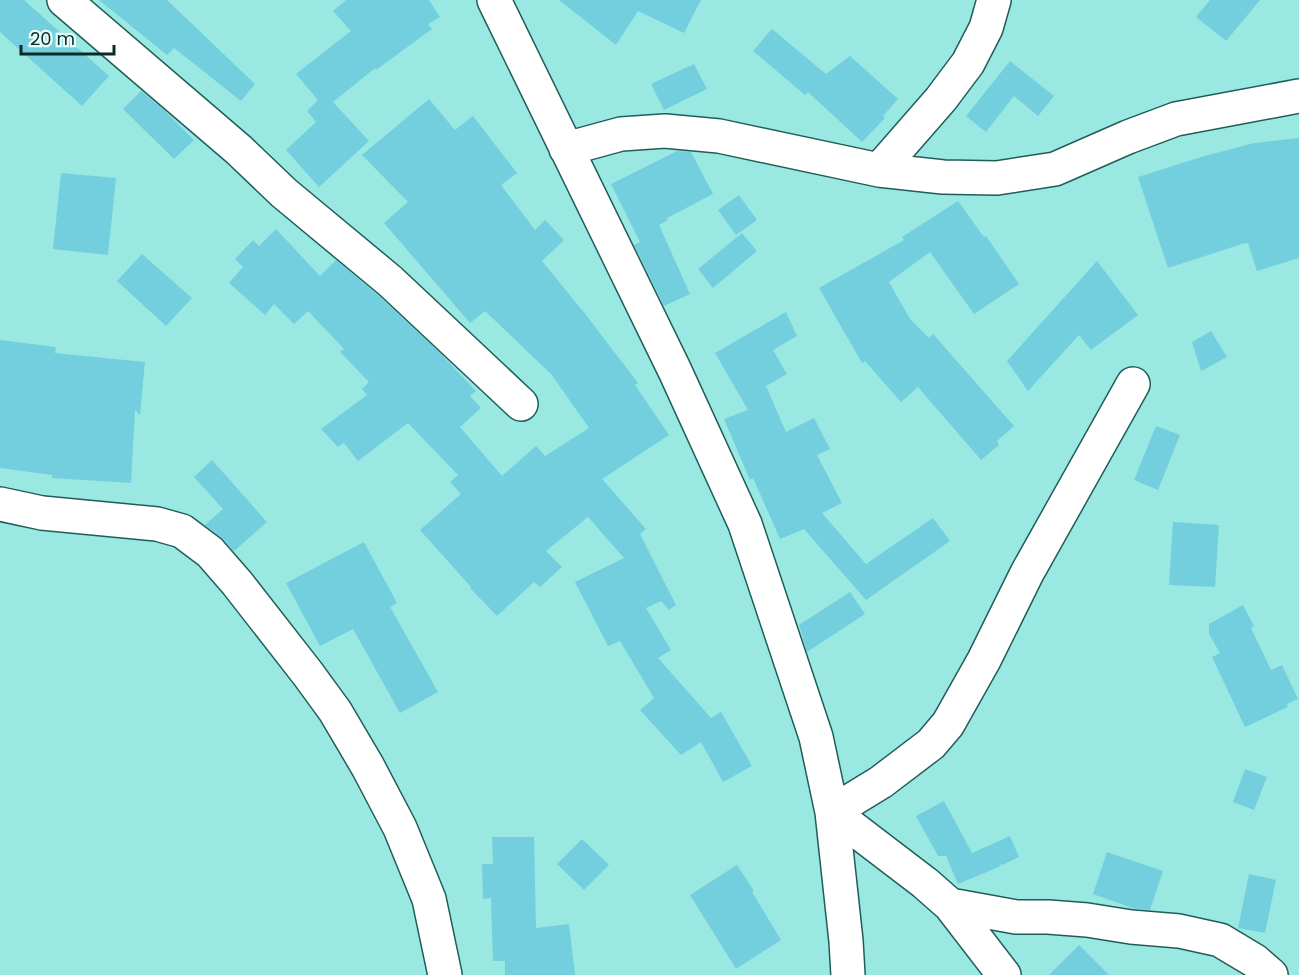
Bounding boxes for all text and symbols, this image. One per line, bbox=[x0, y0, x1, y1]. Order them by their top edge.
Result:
scale bar bbox=[21, 18, 114, 56]
text: 20 m bbox=[30, 26, 75, 51]

